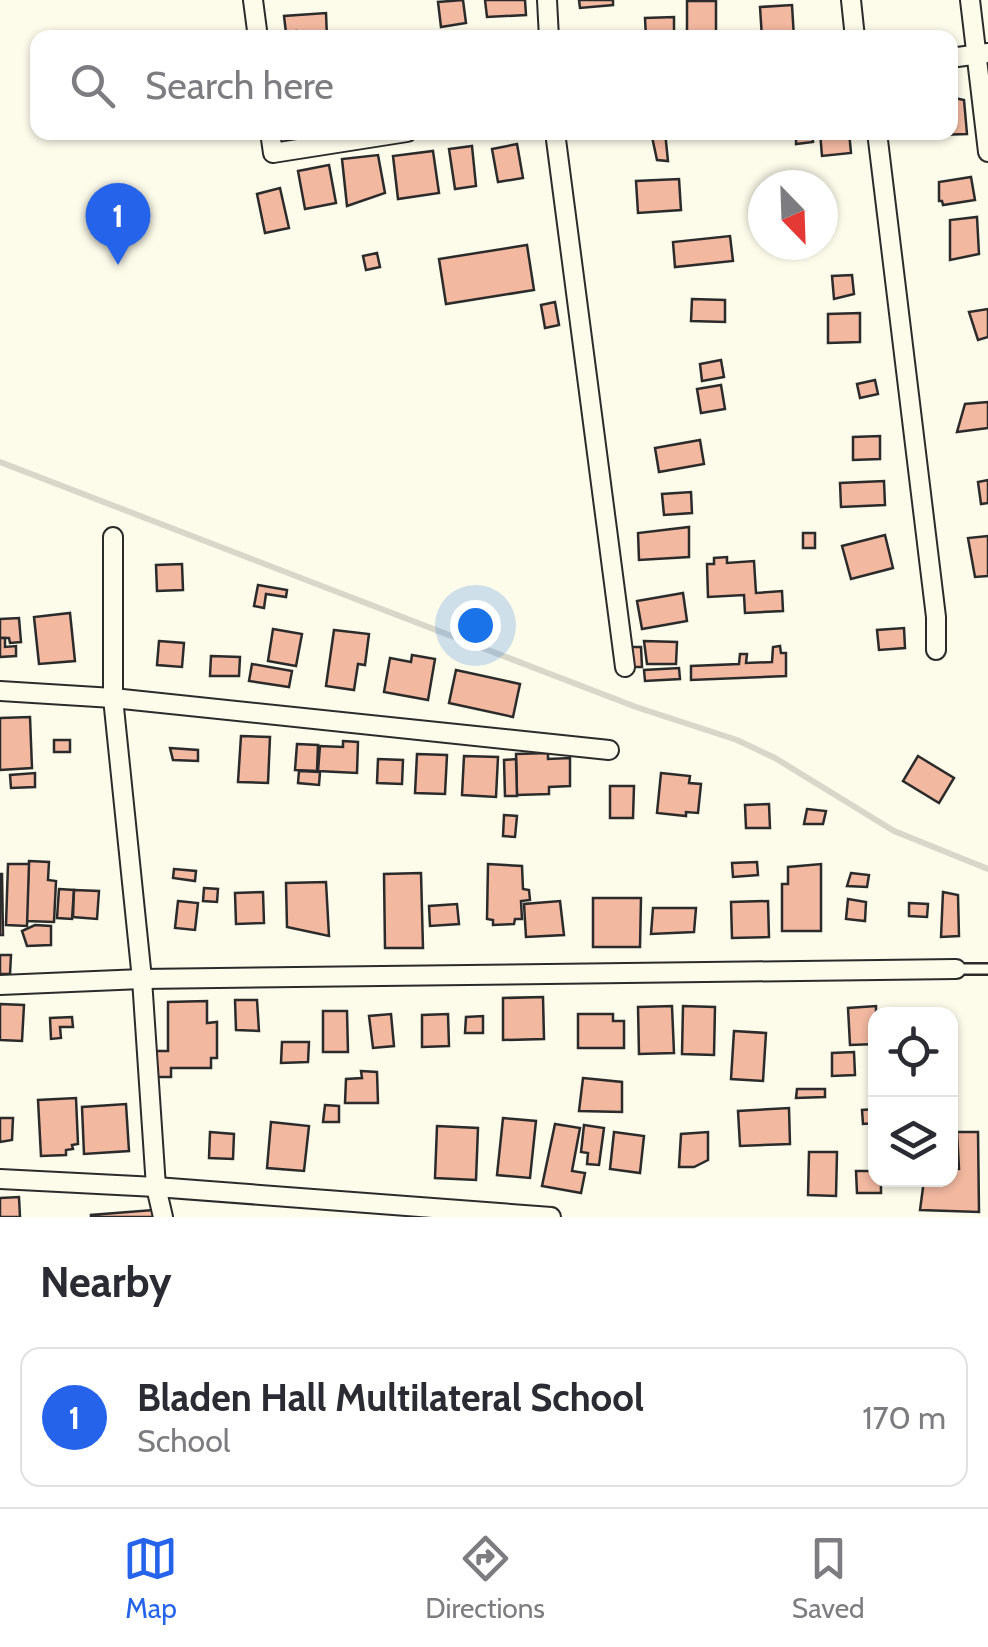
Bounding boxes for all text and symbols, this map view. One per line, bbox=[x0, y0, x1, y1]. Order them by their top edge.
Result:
search box bbox=[30, 30, 958, 140]
icon: search bbox=[65, 58, 120, 113]
text: Search here bbox=[145, 62, 334, 109]
north arrow bbox=[748, 170, 838, 260]
pin: 1 bbox=[86, 182, 150, 265]
your location bbox=[450, 600, 501, 651]
map controls bbox=[868, 1007, 958, 1187]
button: locate bbox=[868, 1007, 958, 1097]
button: layers bbox=[868, 1097, 958, 1187]
text: Nearby bbox=[40, 1256, 172, 1308]
text: Bladen Hall Multilateral School bbox=[137, 1374, 644, 1421]
text: 1 bbox=[69, 1398, 80, 1437]
text: 170 m bbox=[862, 1398, 946, 1437]
text: School bbox=[137, 1421, 230, 1460]
tab: Map bbox=[123, 1531, 178, 1625]
tab: Directions bbox=[425, 1531, 545, 1625]
tab: Saved bbox=[792, 1531, 865, 1625]

